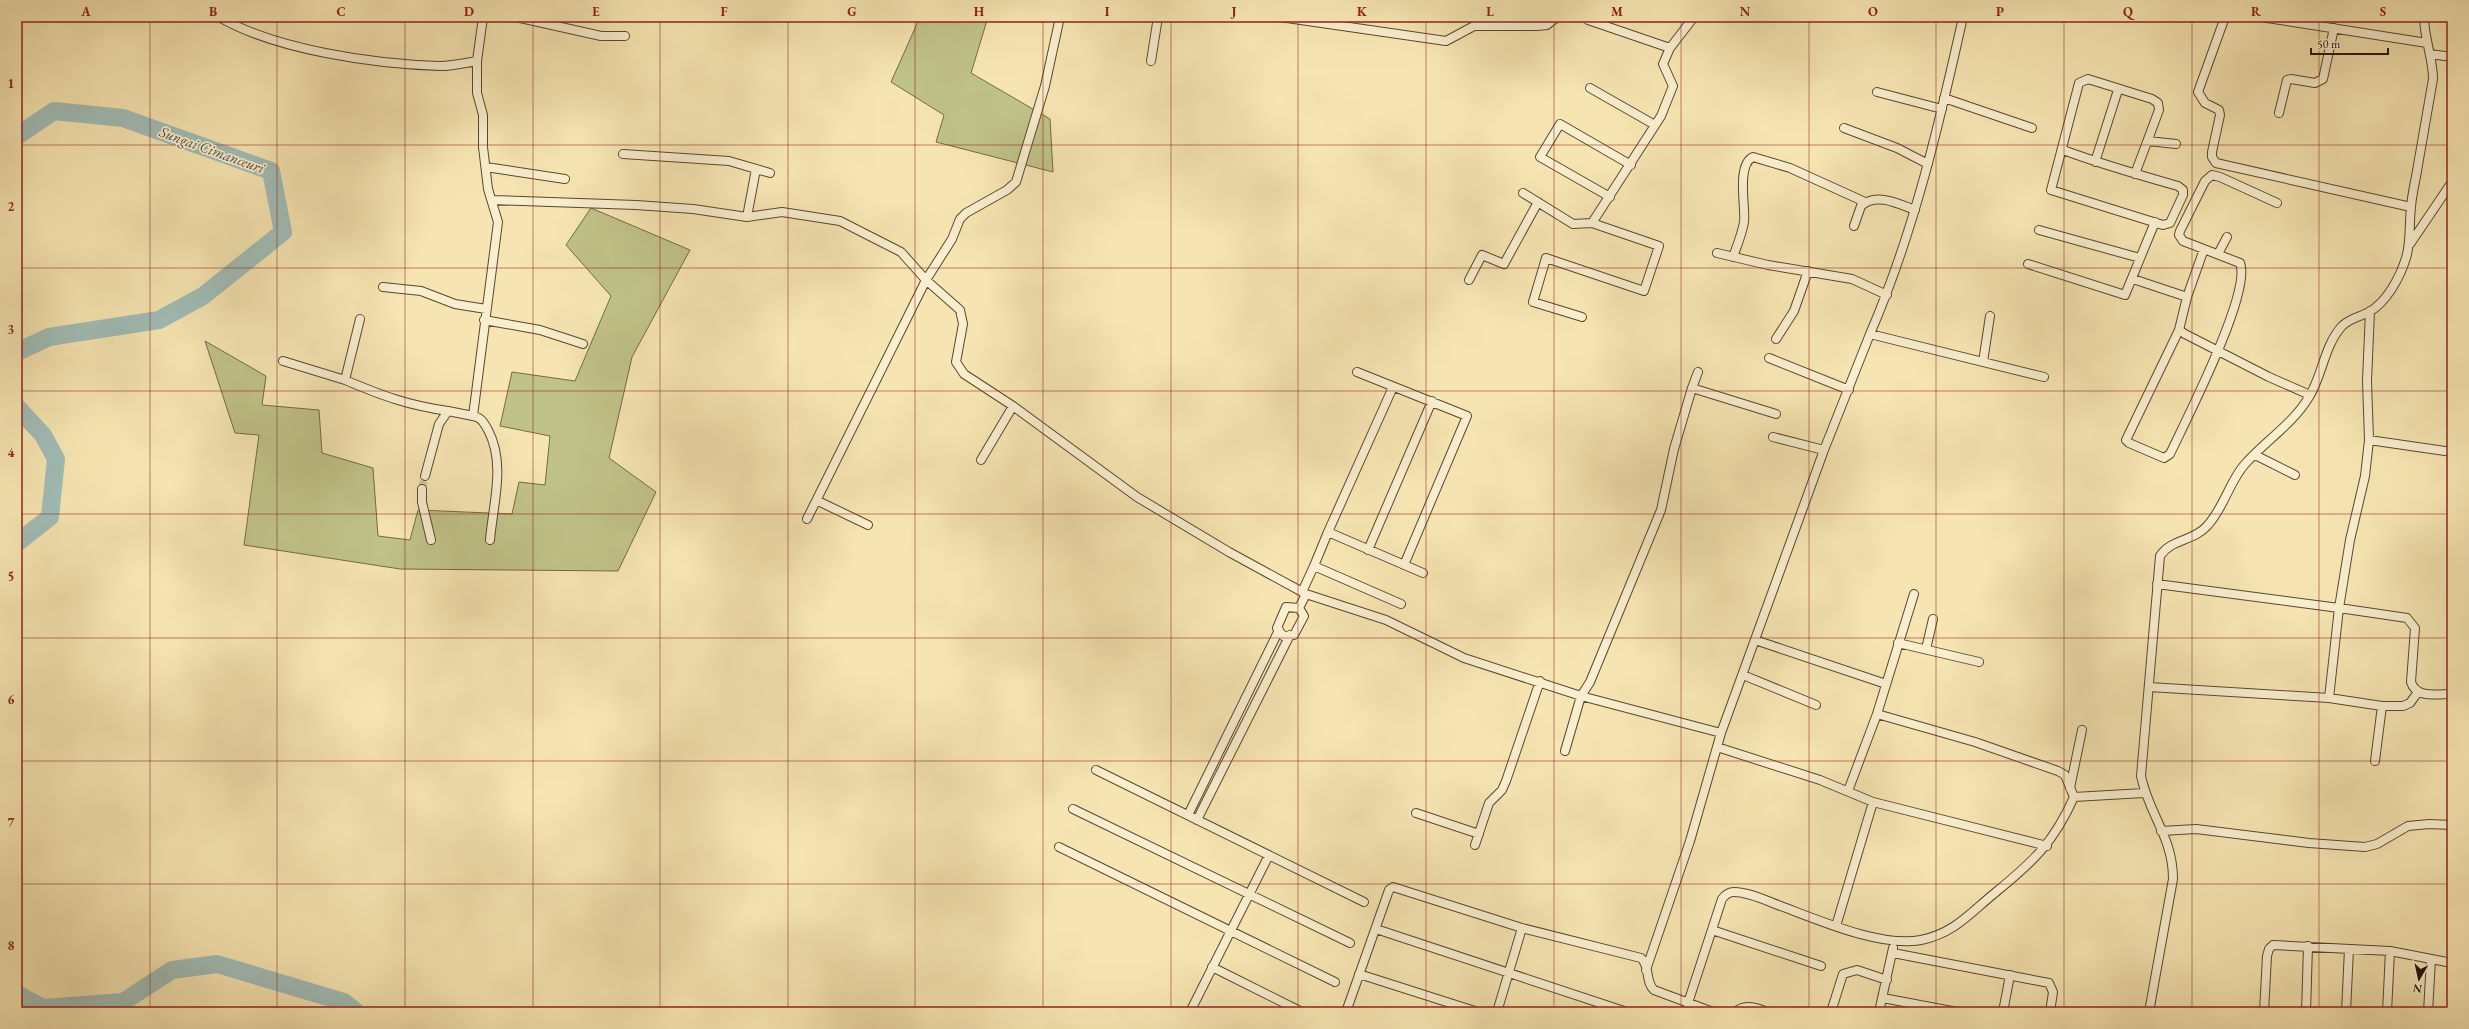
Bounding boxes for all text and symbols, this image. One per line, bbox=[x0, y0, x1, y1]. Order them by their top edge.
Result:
text: A bbox=[80, 3, 91, 20]
text: B bbox=[209, 3, 217, 20]
text: C bbox=[336, 3, 346, 20]
text: D bbox=[464, 3, 474, 20]
text: E bbox=[592, 3, 600, 20]
text: F bbox=[720, 3, 728, 20]
text: G bbox=[847, 3, 857, 20]
text: H bbox=[974, 3, 985, 20]
text: I bbox=[1105, 3, 1110, 20]
text: J bbox=[1230, 3, 1237, 20]
text: K bbox=[1357, 3, 1368, 20]
text: L bbox=[1486, 3, 1494, 20]
text: M bbox=[1611, 3, 1623, 20]
text: N bbox=[1740, 3, 1751, 20]
text: O bbox=[1868, 3, 1878, 20]
text: P bbox=[1996, 3, 2004, 20]
text: Q bbox=[2123, 3, 2135, 20]
text: R bbox=[2251, 3, 2261, 20]
text: S bbox=[2380, 3, 2386, 20]
scale bar bbox=[2311, 30, 2388, 56]
text: 50 m bbox=[2317, 36, 2341, 52]
text: 1 bbox=[8, 75, 15, 92]
water label: Sungai Cimanceuri bbox=[156, 121, 268, 178]
text: 2 bbox=[8, 198, 15, 215]
text: 3 bbox=[8, 321, 15, 338]
text: 4 bbox=[8, 444, 15, 461]
text: 5 bbox=[8, 568, 14, 585]
text: 6 bbox=[8, 691, 15, 708]
text: 7 bbox=[8, 814, 15, 831]
text: 8 bbox=[8, 937, 15, 954]
north arrow bbox=[2399, 959, 2439, 999]
text: N bbox=[2412, 981, 2423, 996]

